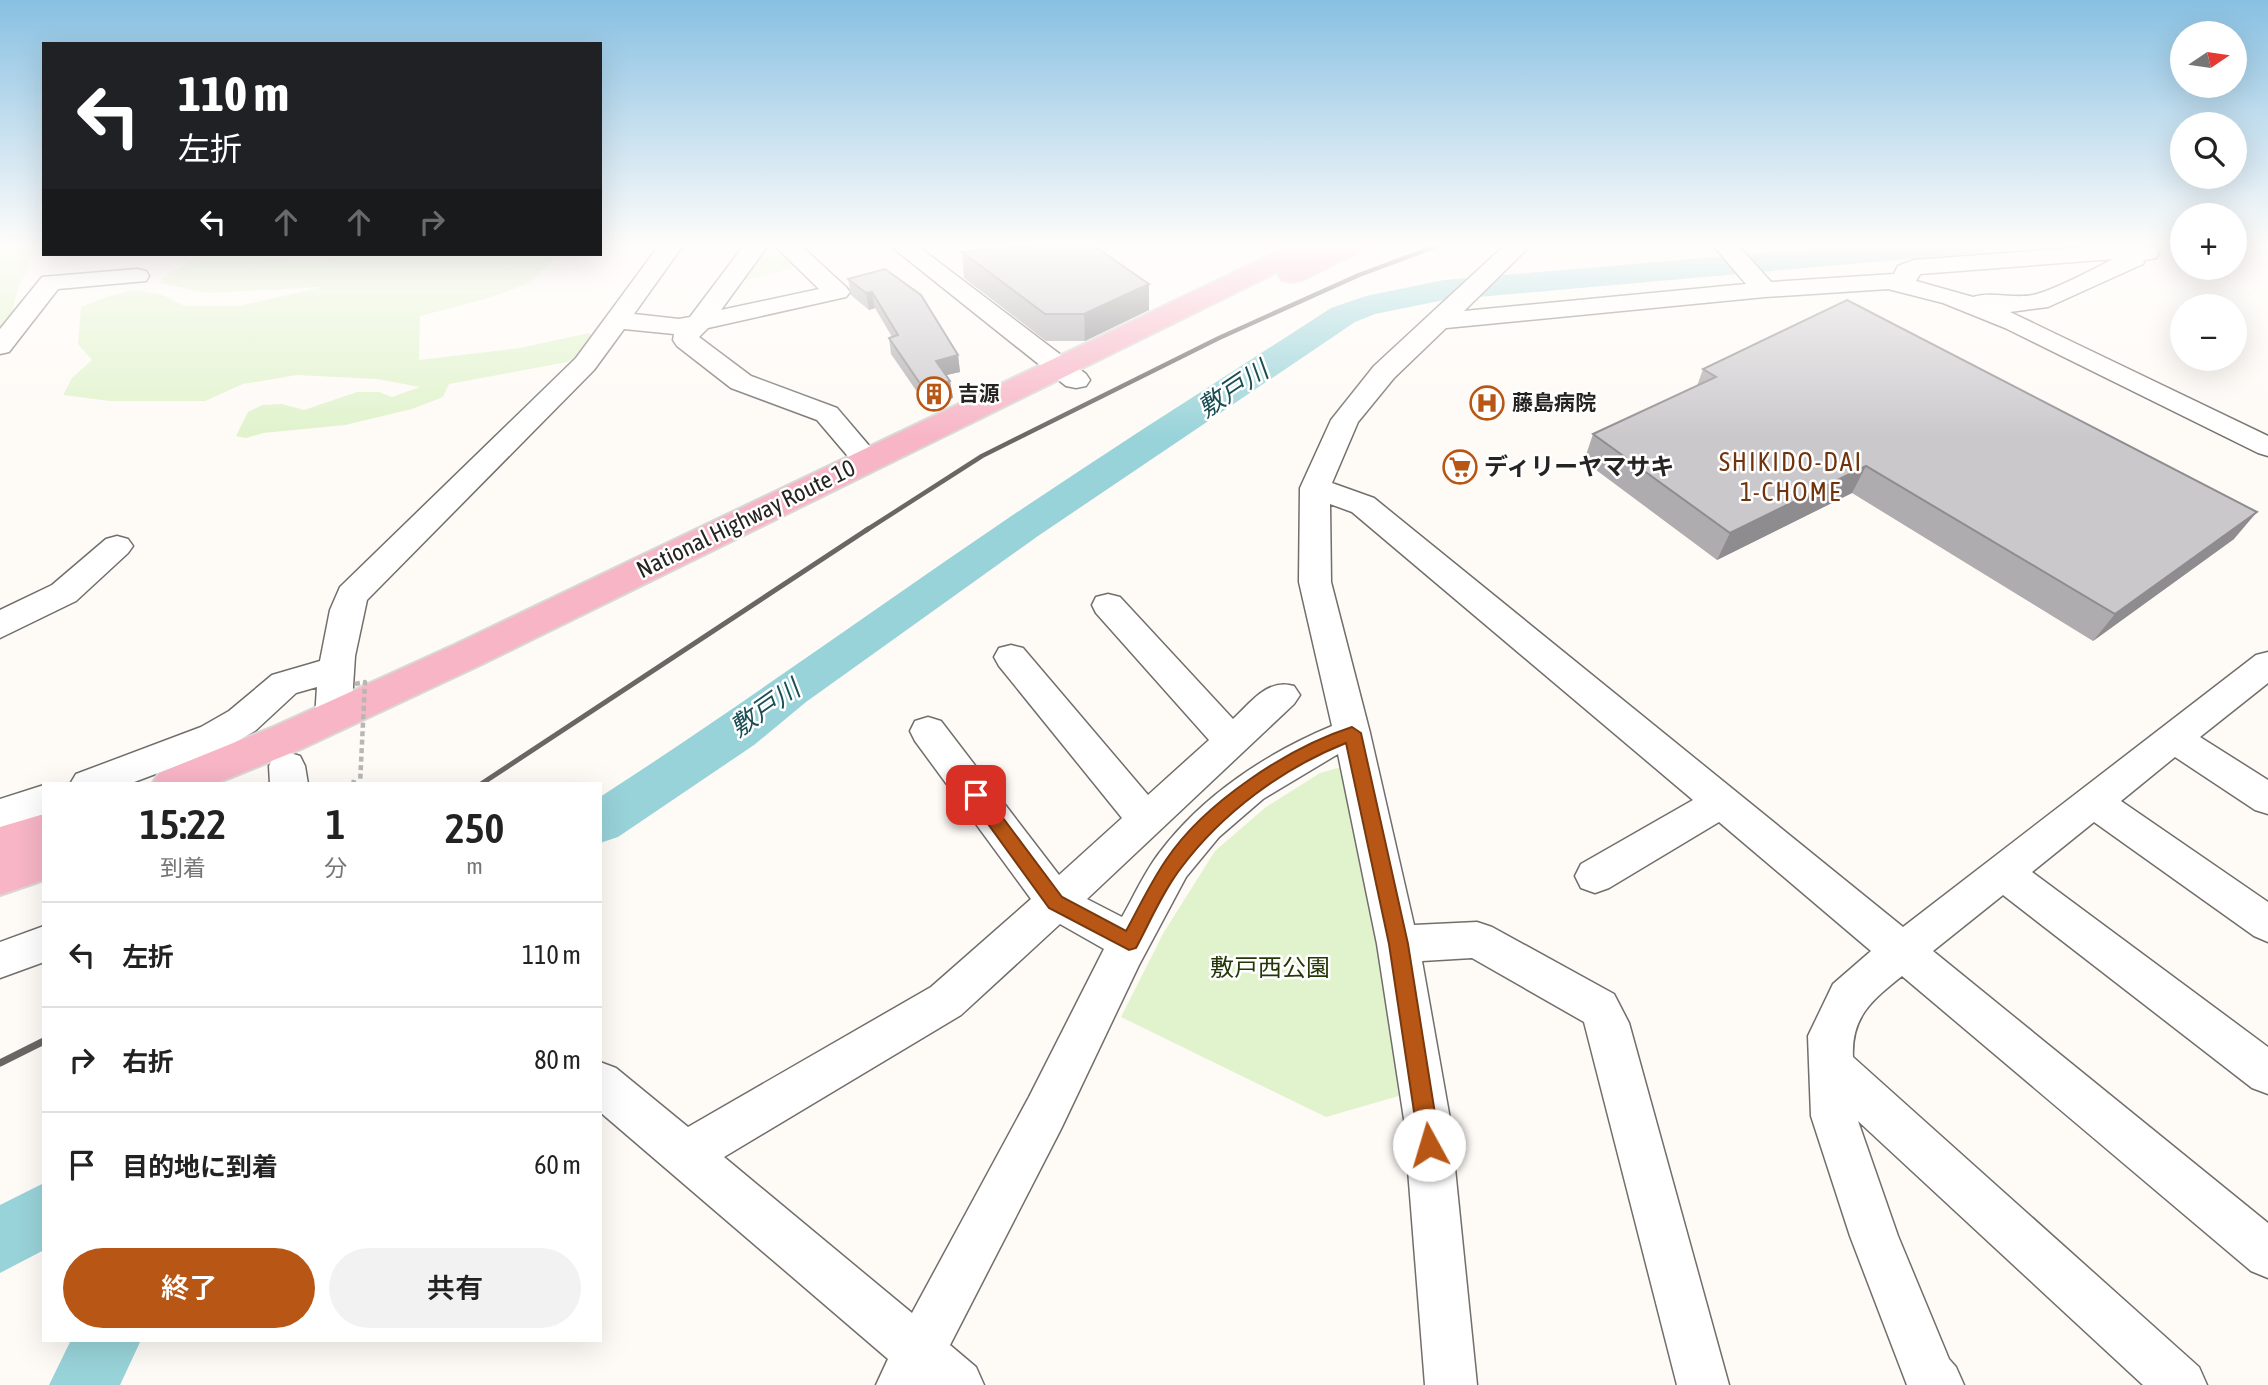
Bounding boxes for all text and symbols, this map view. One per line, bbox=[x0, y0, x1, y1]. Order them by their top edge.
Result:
north arrow bbox=[2170, 21, 2247, 98]
map controls bbox=[2170, 21, 2247, 371]
text: 110 m bbox=[178, 65, 289, 121]
icon: left bbox=[63, 70, 154, 161]
button: search bbox=[2170, 112, 2247, 189]
text: 左折 bbox=[178, 130, 242, 167]
icon: left bbox=[194, 203, 232, 241]
icon: ahead bbox=[267, 203, 305, 241]
icon: ahead bbox=[340, 203, 378, 241]
icon: right bbox=[413, 203, 451, 241]
button: + bbox=[2170, 203, 2247, 280]
button: − bbox=[2170, 294, 2247, 371]
water label: 敷戸川 bbox=[1192, 353, 1276, 423]
building icon: 吉源 bbox=[915, 375, 953, 413]
place label: 吉源 bbox=[958, 381, 1000, 405]
hospital icon: 藤島病院 bbox=[1468, 384, 1506, 422]
place label: 藤島病院 bbox=[1512, 390, 1596, 414]
district label: SHIKIDO-DAI 1-CHOME bbox=[1719, 447, 1863, 507]
supermarket icon: ディリーヤマサキ bbox=[1441, 448, 1479, 486]
place label: ディリーヤマサキ bbox=[1484, 453, 1674, 480]
street label: National Highway Route 10 bbox=[632, 454, 859, 583]
water label: 敷戸川 bbox=[724, 672, 808, 743]
pin bbox=[946, 765, 1006, 825]
icon: arrive bbox=[957, 776, 995, 814]
text: 15:22 bbox=[140, 800, 226, 848]
text: 1 bbox=[326, 800, 345, 848]
text: 250 bbox=[445, 804, 504, 852]
text: m bbox=[466, 853, 483, 879]
text: 到着 bbox=[160, 855, 206, 881]
text: 分 bbox=[324, 855, 347, 881]
icon: left bbox=[63, 936, 101, 974]
text: 110 m bbox=[522, 940, 581, 970]
text: 左折 bbox=[122, 942, 174, 972]
park label: 敷戸西公園 bbox=[1210, 954, 1330, 981]
icon: right bbox=[63, 1041, 101, 1079]
text: 80 m bbox=[534, 1045, 581, 1075]
text: 右折 bbox=[122, 1047, 174, 1077]
position arrow bbox=[1392, 1108, 1466, 1182]
icon: arrive bbox=[63, 1146, 101, 1184]
text: 60 m bbox=[534, 1150, 581, 1180]
text: 目的地に到着 bbox=[122, 1152, 278, 1182]
button: 終了 bbox=[63, 1248, 315, 1328]
button: 共有 bbox=[329, 1248, 581, 1328]

